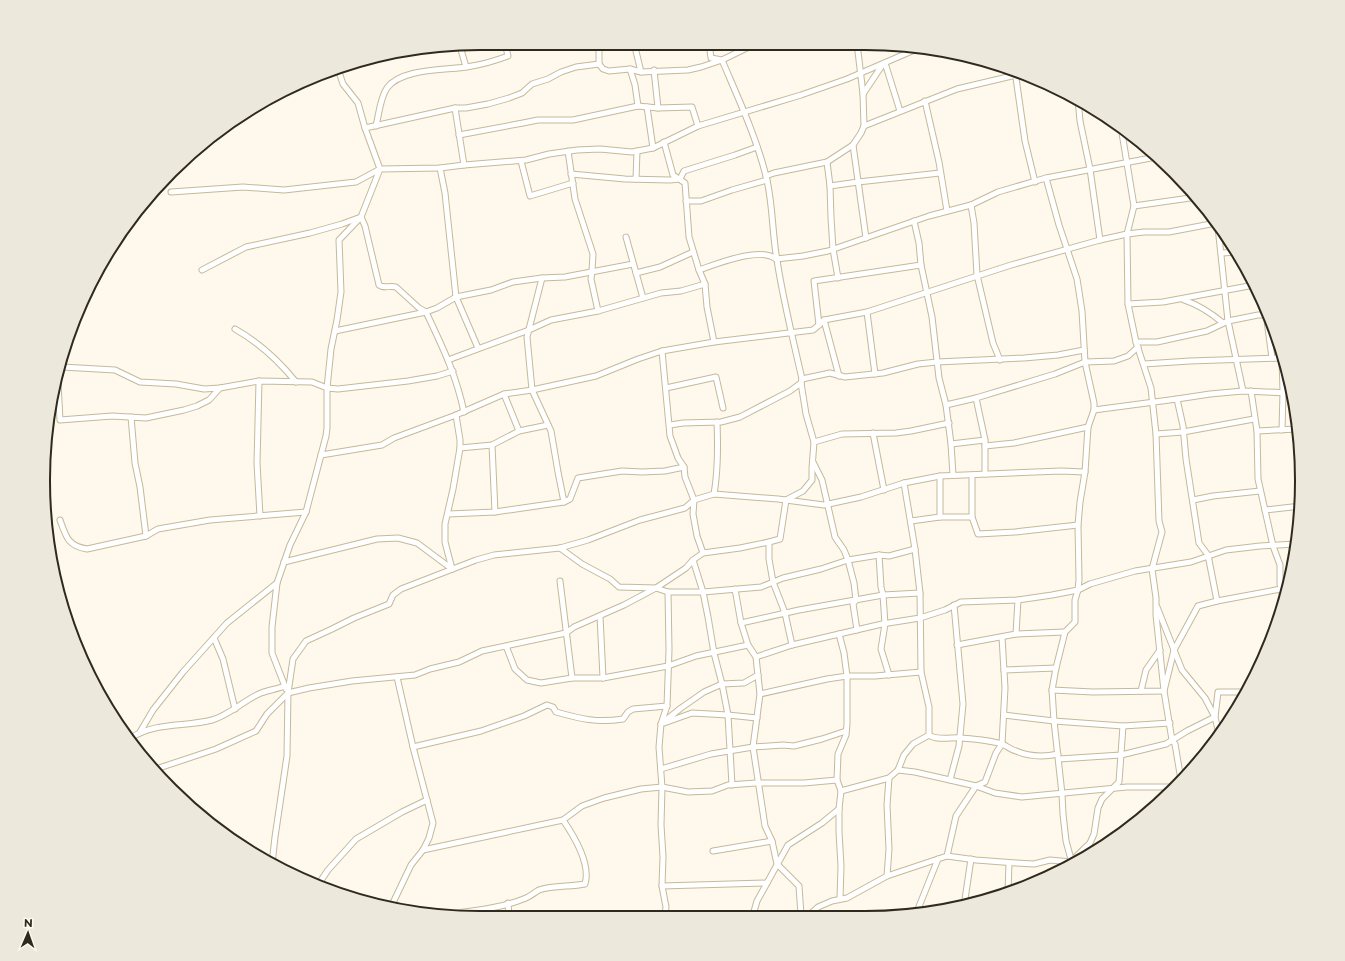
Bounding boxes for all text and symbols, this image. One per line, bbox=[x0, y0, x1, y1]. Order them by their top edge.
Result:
north arrow bbox=[8, 913, 48, 953]
text: N bbox=[24, 916, 33, 930]

